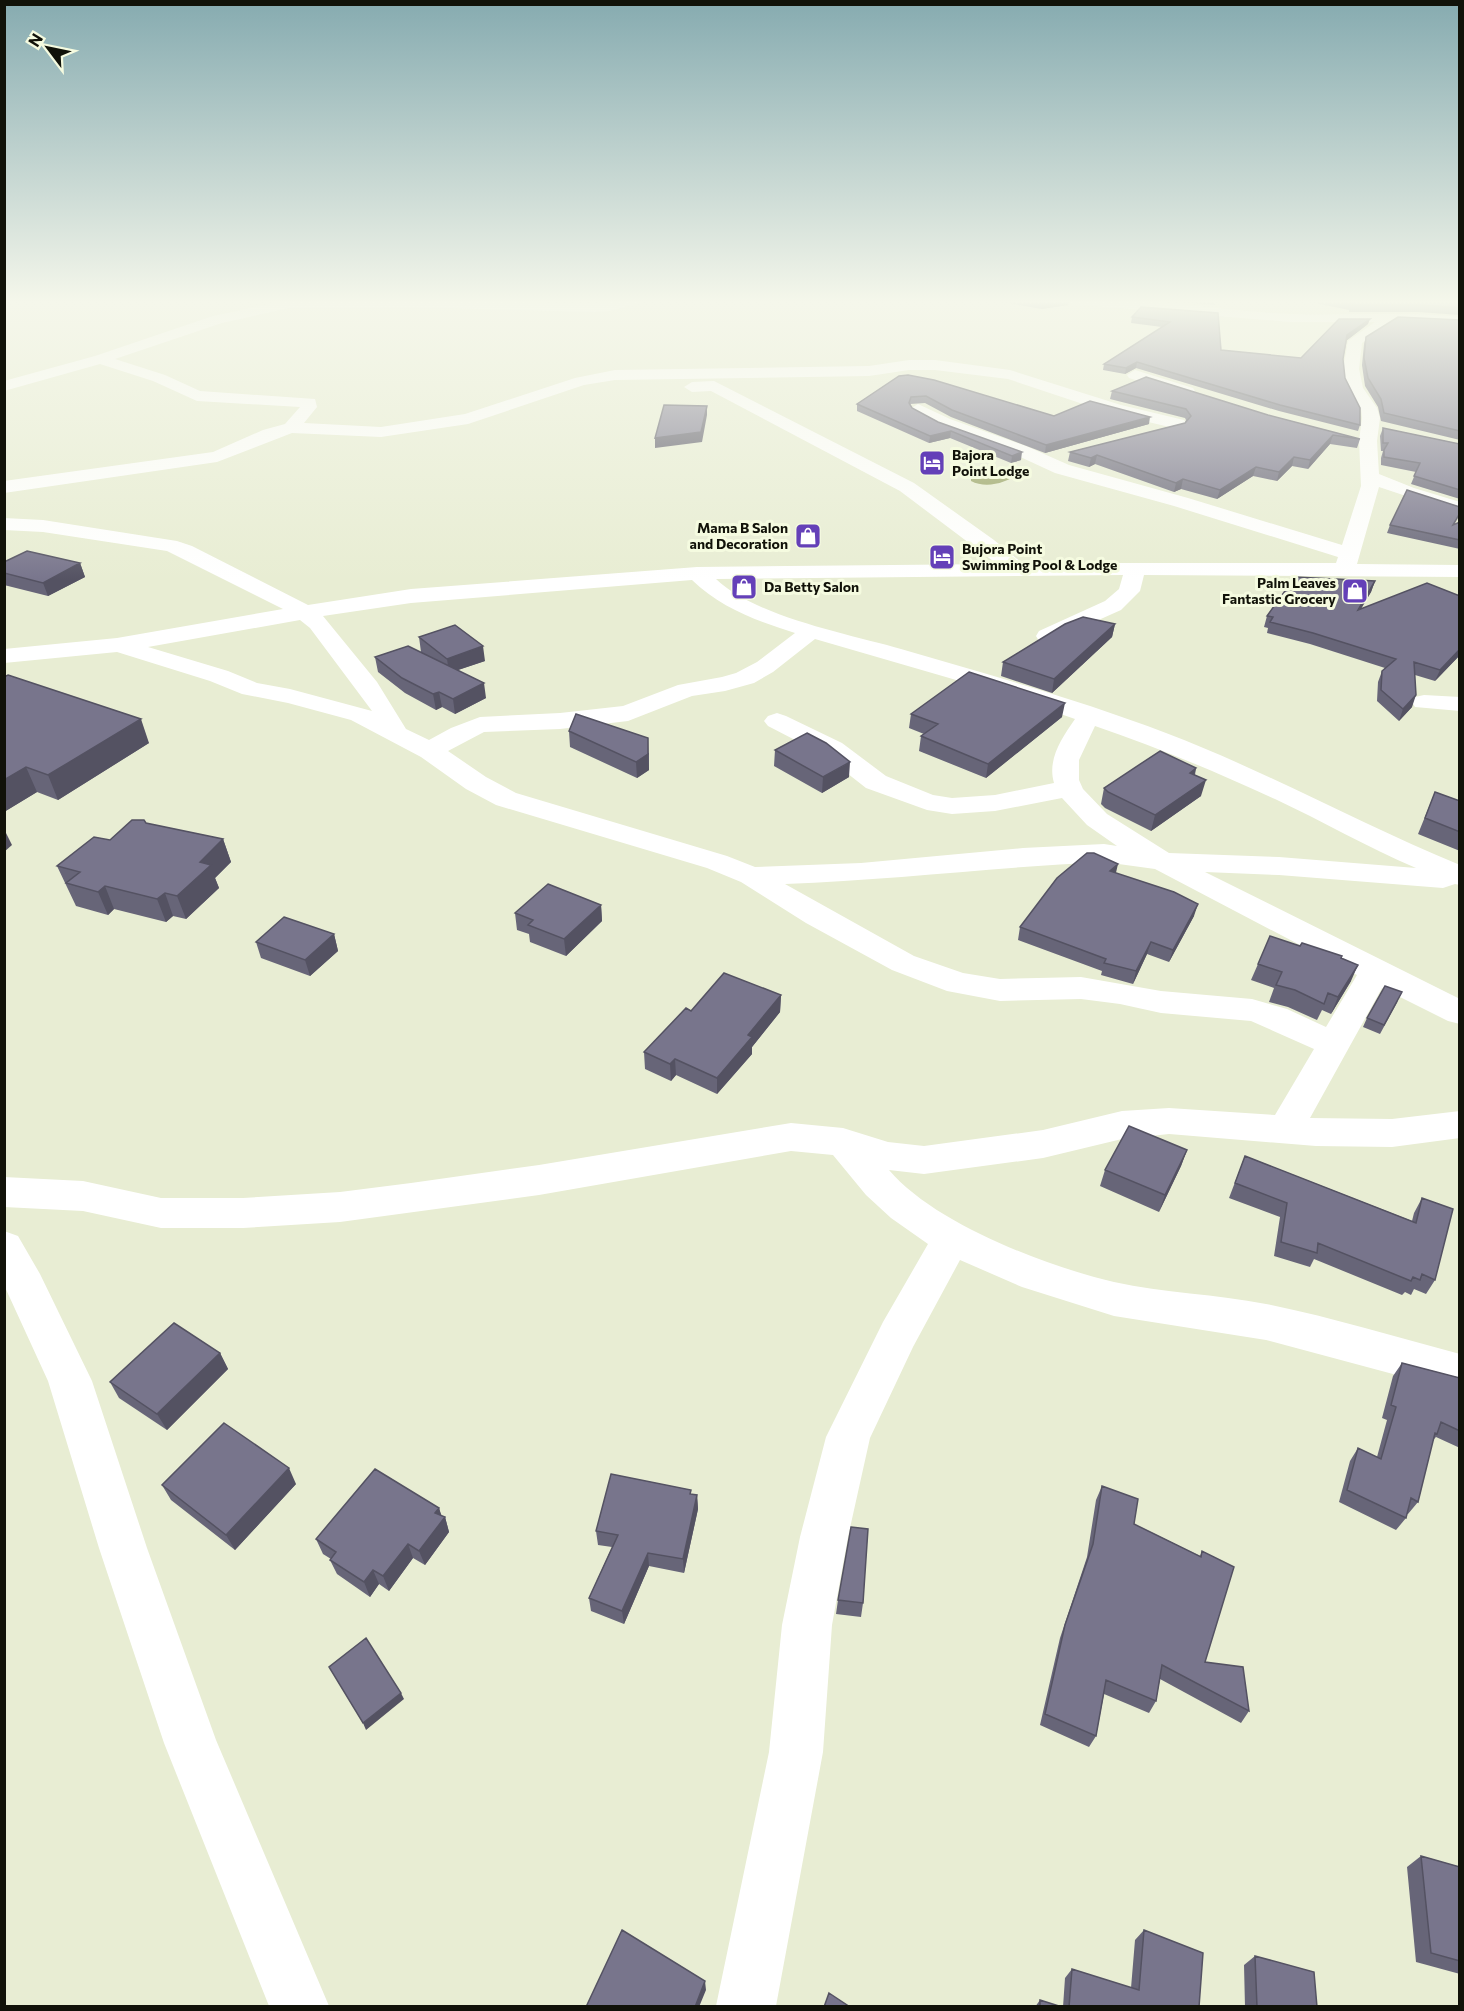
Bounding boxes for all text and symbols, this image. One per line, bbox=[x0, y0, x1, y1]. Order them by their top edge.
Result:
north arrow bbox=[18, 18, 78, 78]
text: N bbox=[24, 30, 46, 50]
place label: Bajora Point Lodge bbox=[952, 446, 1029, 479]
hotel icon: Bajora Point Lodge bbox=[917, 448, 947, 478]
place label: Mama B Salon and Decoration bbox=[690, 519, 788, 552]
shop icon: Mama B Salon and Decoration bbox=[793, 521, 823, 551]
place label: Bujora Point Swimming Pool & Lodge bbox=[962, 540, 1117, 573]
hotel icon: Bujora Point Swimming Pool & Lodge bbox=[927, 542, 957, 572]
shop icon: Da Betty Salon bbox=[729, 572, 759, 602]
place label: Palm Leaves Fantastic Grocery bbox=[1222, 574, 1336, 607]
shop icon: Palm Leaves Fantastic Grocery bbox=[1340, 576, 1370, 606]
place label: Da Betty Salon bbox=[764, 578, 859, 595]

